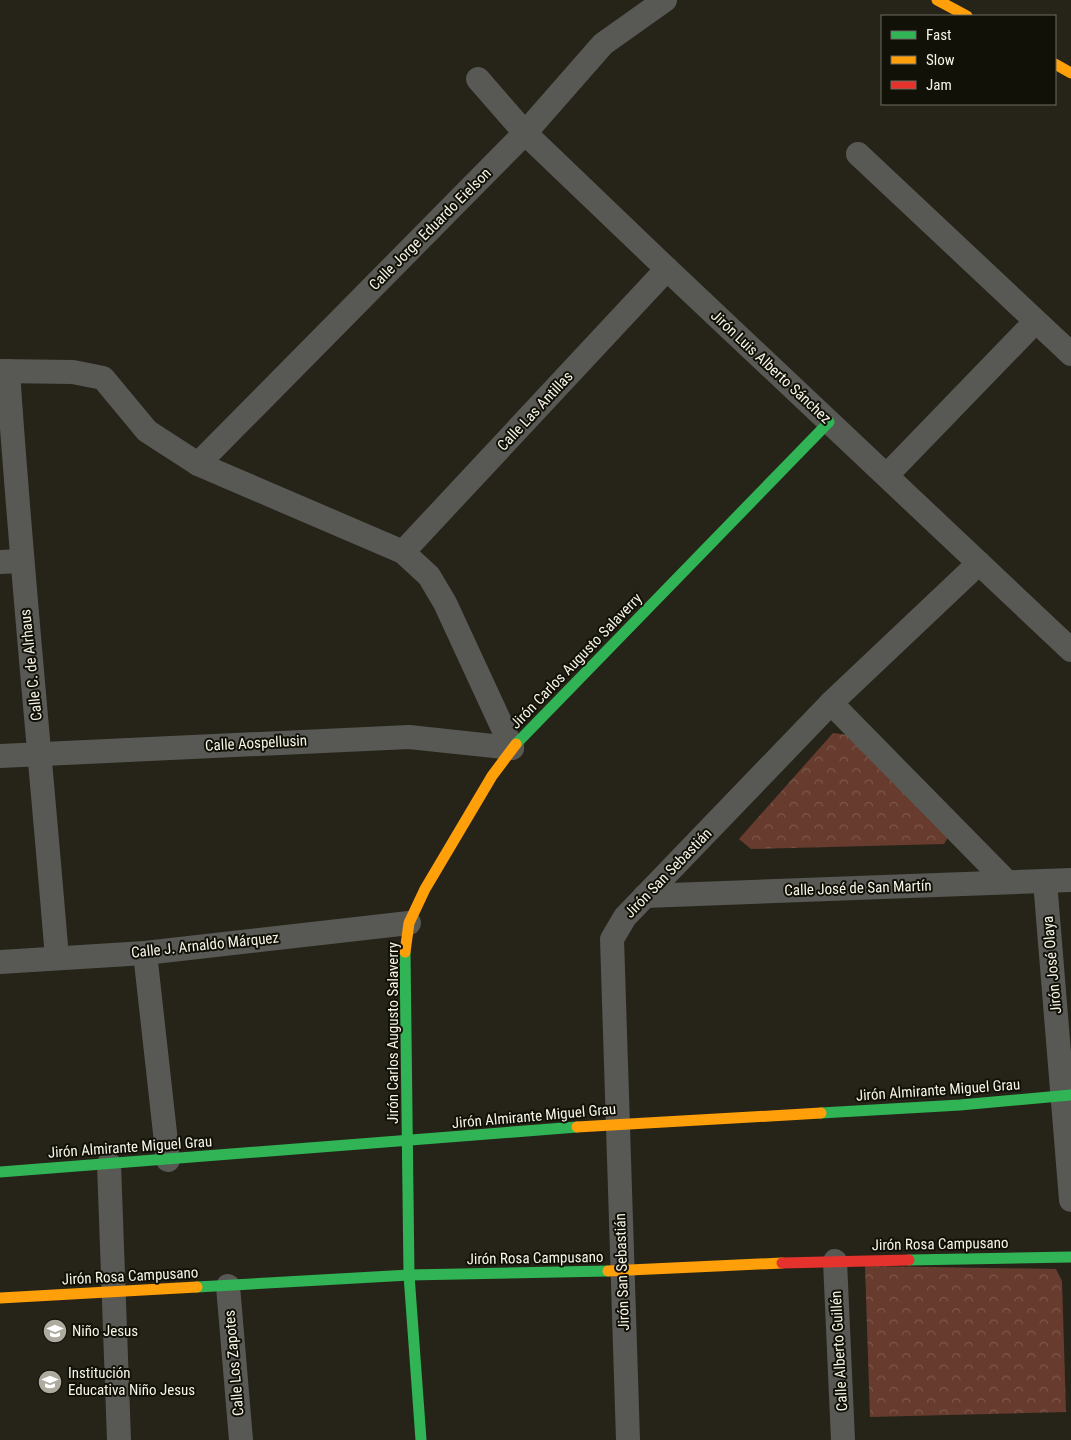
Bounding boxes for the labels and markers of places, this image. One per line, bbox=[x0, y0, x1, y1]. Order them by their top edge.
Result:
school or university icon: Niño Jesus bbox=[42, 1318, 68, 1344]
place label: Niño Jesus bbox=[72, 1322, 138, 1340]
place label: Institución Educativa Niño Jesus bbox=[68, 1364, 195, 1399]
school or university icon: Institución Educativa Niño Jesus bbox=[37, 1369, 63, 1395]

